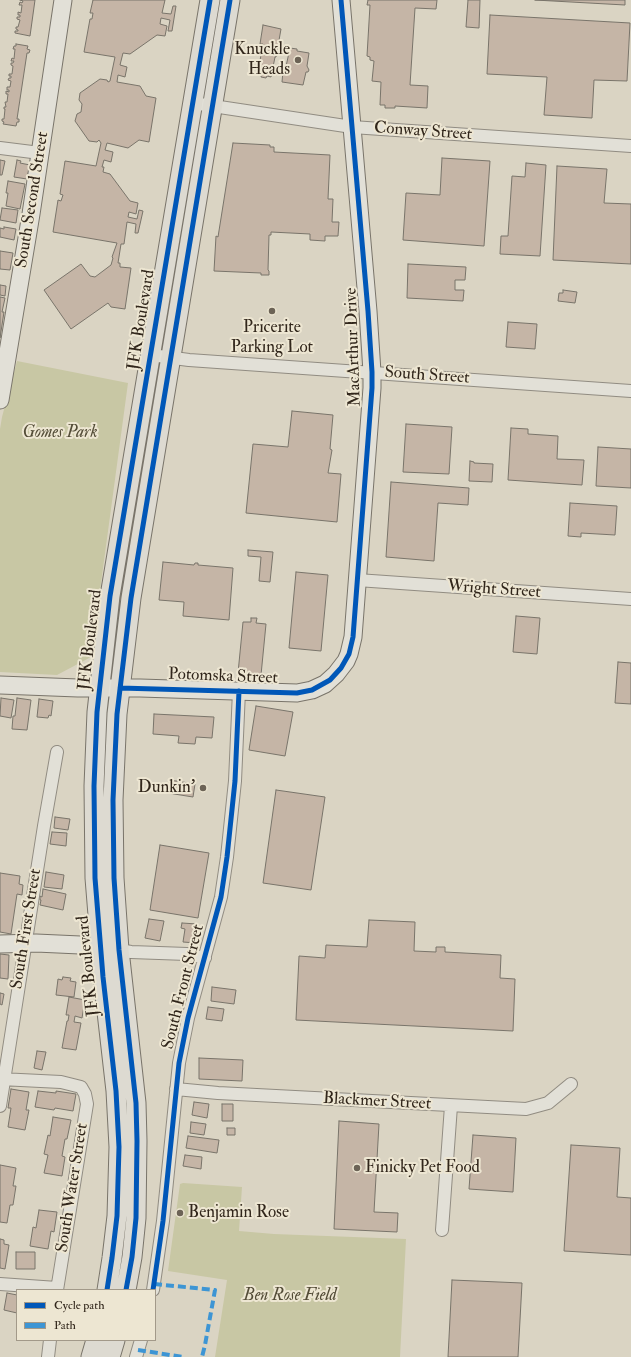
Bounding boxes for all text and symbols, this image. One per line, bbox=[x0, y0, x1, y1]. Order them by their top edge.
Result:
place label: Knuckle Heads bbox=[234, 40, 290, 80]
marker: Knuckle Heads bbox=[293, 55, 303, 65]
street label: Conway Street bbox=[373, 118, 473, 146]
street label: South Second Street bbox=[12, 130, 54, 270]
street label: JFK Boulevard bbox=[124, 268, 160, 372]
street label: MacArthur Drive bbox=[342, 287, 366, 407]
marker: Pricerite Parking Lot bbox=[267, 306, 277, 316]
place label: Pricerite Parking Lot bbox=[231, 318, 313, 358]
street label: South Street bbox=[384, 363, 470, 389]
park label: Gomes Park bbox=[23, 423, 97, 443]
street label: Wright Street bbox=[446, 577, 542, 603]
street label: JFK Boulevard bbox=[75, 588, 107, 692]
street label: Potomska Street bbox=[168, 665, 278, 689]
place label: Dunkin' bbox=[138, 778, 195, 798]
marker: Dunkin' bbox=[198, 783, 208, 793]
street label: South First Street bbox=[7, 867, 47, 991]
street label: JFK Boulevard bbox=[74, 915, 104, 1017]
street label: South Front Street bbox=[159, 923, 209, 1051]
street label: Blackmer Street bbox=[322, 1089, 432, 1115]
street label: South Water Street bbox=[53, 1122, 93, 1254]
place label: Finicky Pet Food bbox=[365, 1158, 480, 1178]
marker: Finicky Pet Food bbox=[352, 1163, 362, 1173]
place label: Benjamin Rose bbox=[188, 1203, 289, 1223]
marker: Benjamin Rose bbox=[175, 1208, 185, 1218]
park label: Ben Rose Field bbox=[243, 1286, 337, 1306]
legend bbox=[16, 1289, 156, 1341]
text: Cycle path bbox=[54, 1298, 104, 1313]
text: Path bbox=[54, 1318, 76, 1333]

